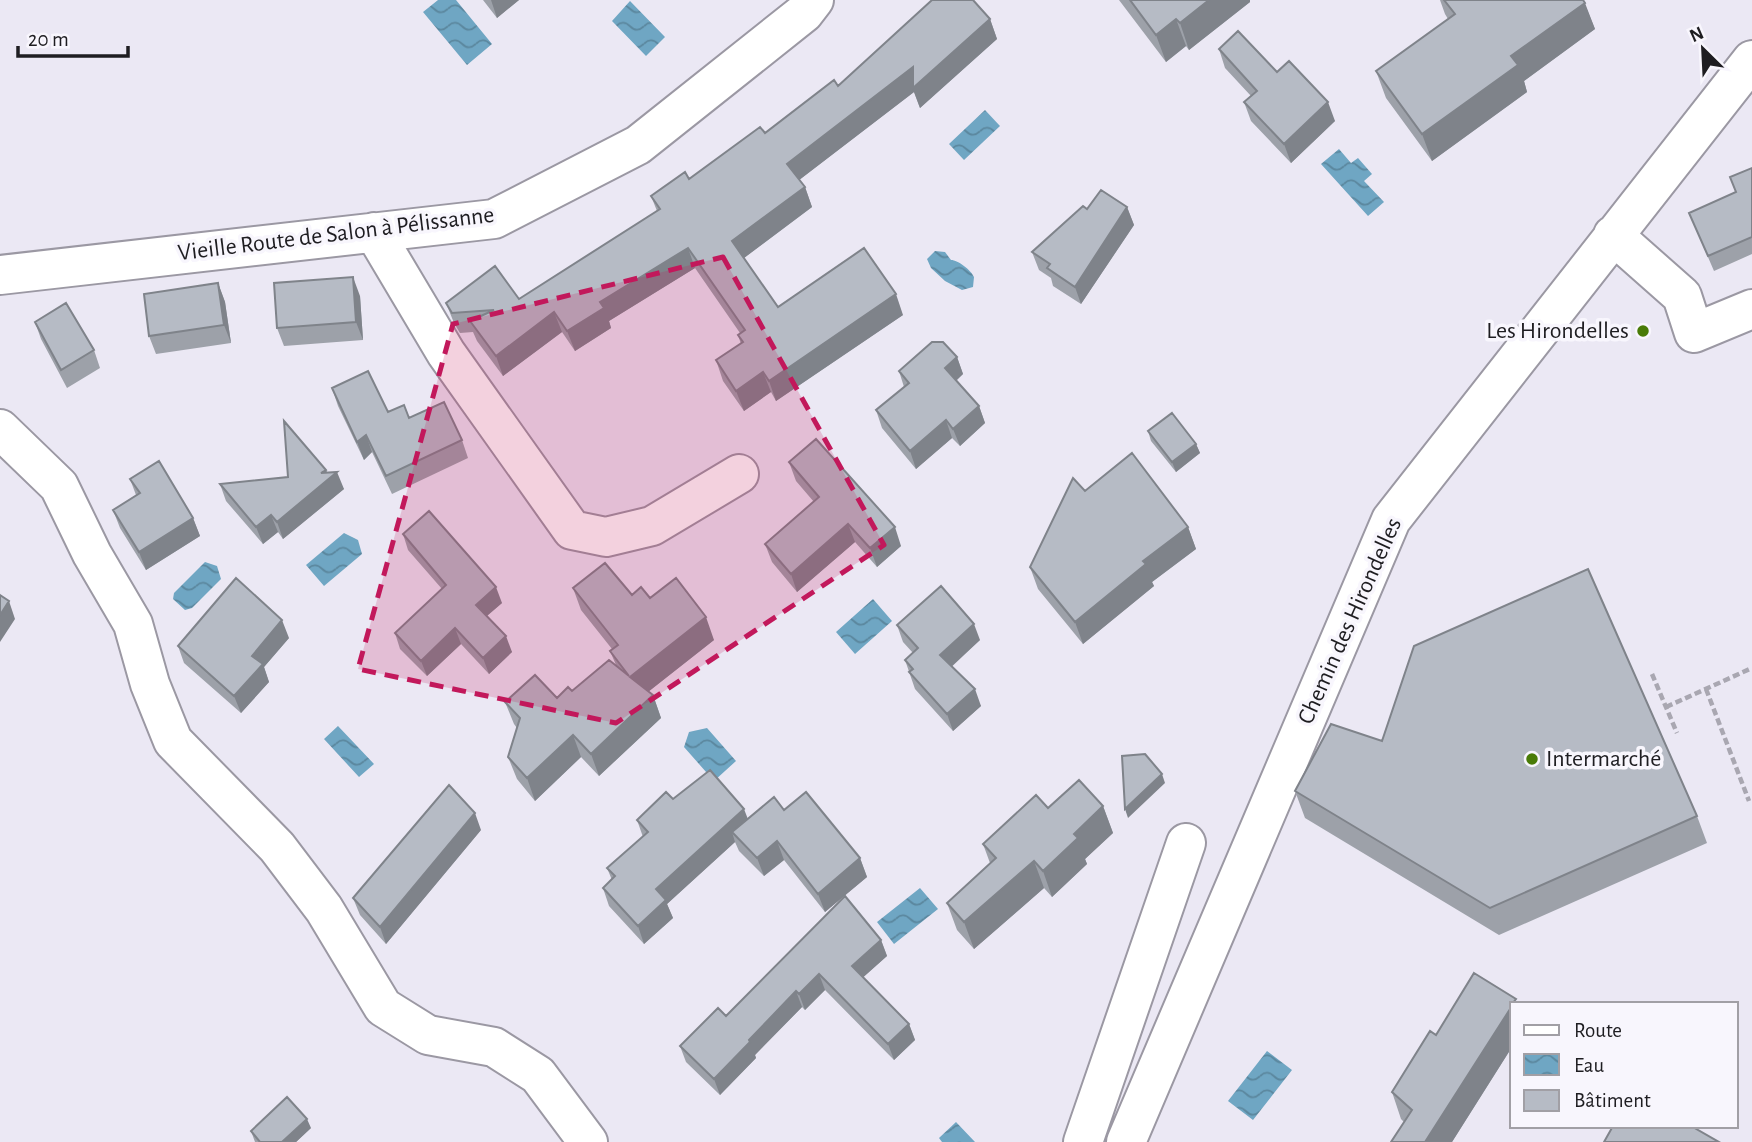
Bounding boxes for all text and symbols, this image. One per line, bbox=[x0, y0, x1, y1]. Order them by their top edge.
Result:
scale bar bbox=[18, 14, 128, 58]
north arrow bbox=[1668, 14, 1738, 84]
text: N bbox=[1687, 23, 1707, 46]
text: 20 m bbox=[28, 29, 69, 50]
street label: Vieille Route de Salon à Pélissanne bbox=[176, 203, 496, 265]
place label: Les Hirondelles bbox=[1486, 319, 1629, 343]
marker: Les Hirondelles bbox=[1635, 323, 1651, 339]
street label: Chemin des Hirondelles bbox=[1294, 514, 1406, 728]
place label: Intermarché bbox=[1546, 747, 1661, 771]
marker: Intermarché bbox=[1524, 751, 1540, 767]
legend bbox=[1510, 1002, 1738, 1128]
text: Route bbox=[1574, 1020, 1622, 1041]
text: Eau bbox=[1574, 1055, 1604, 1076]
text: Bâtiment bbox=[1574, 1090, 1651, 1111]

